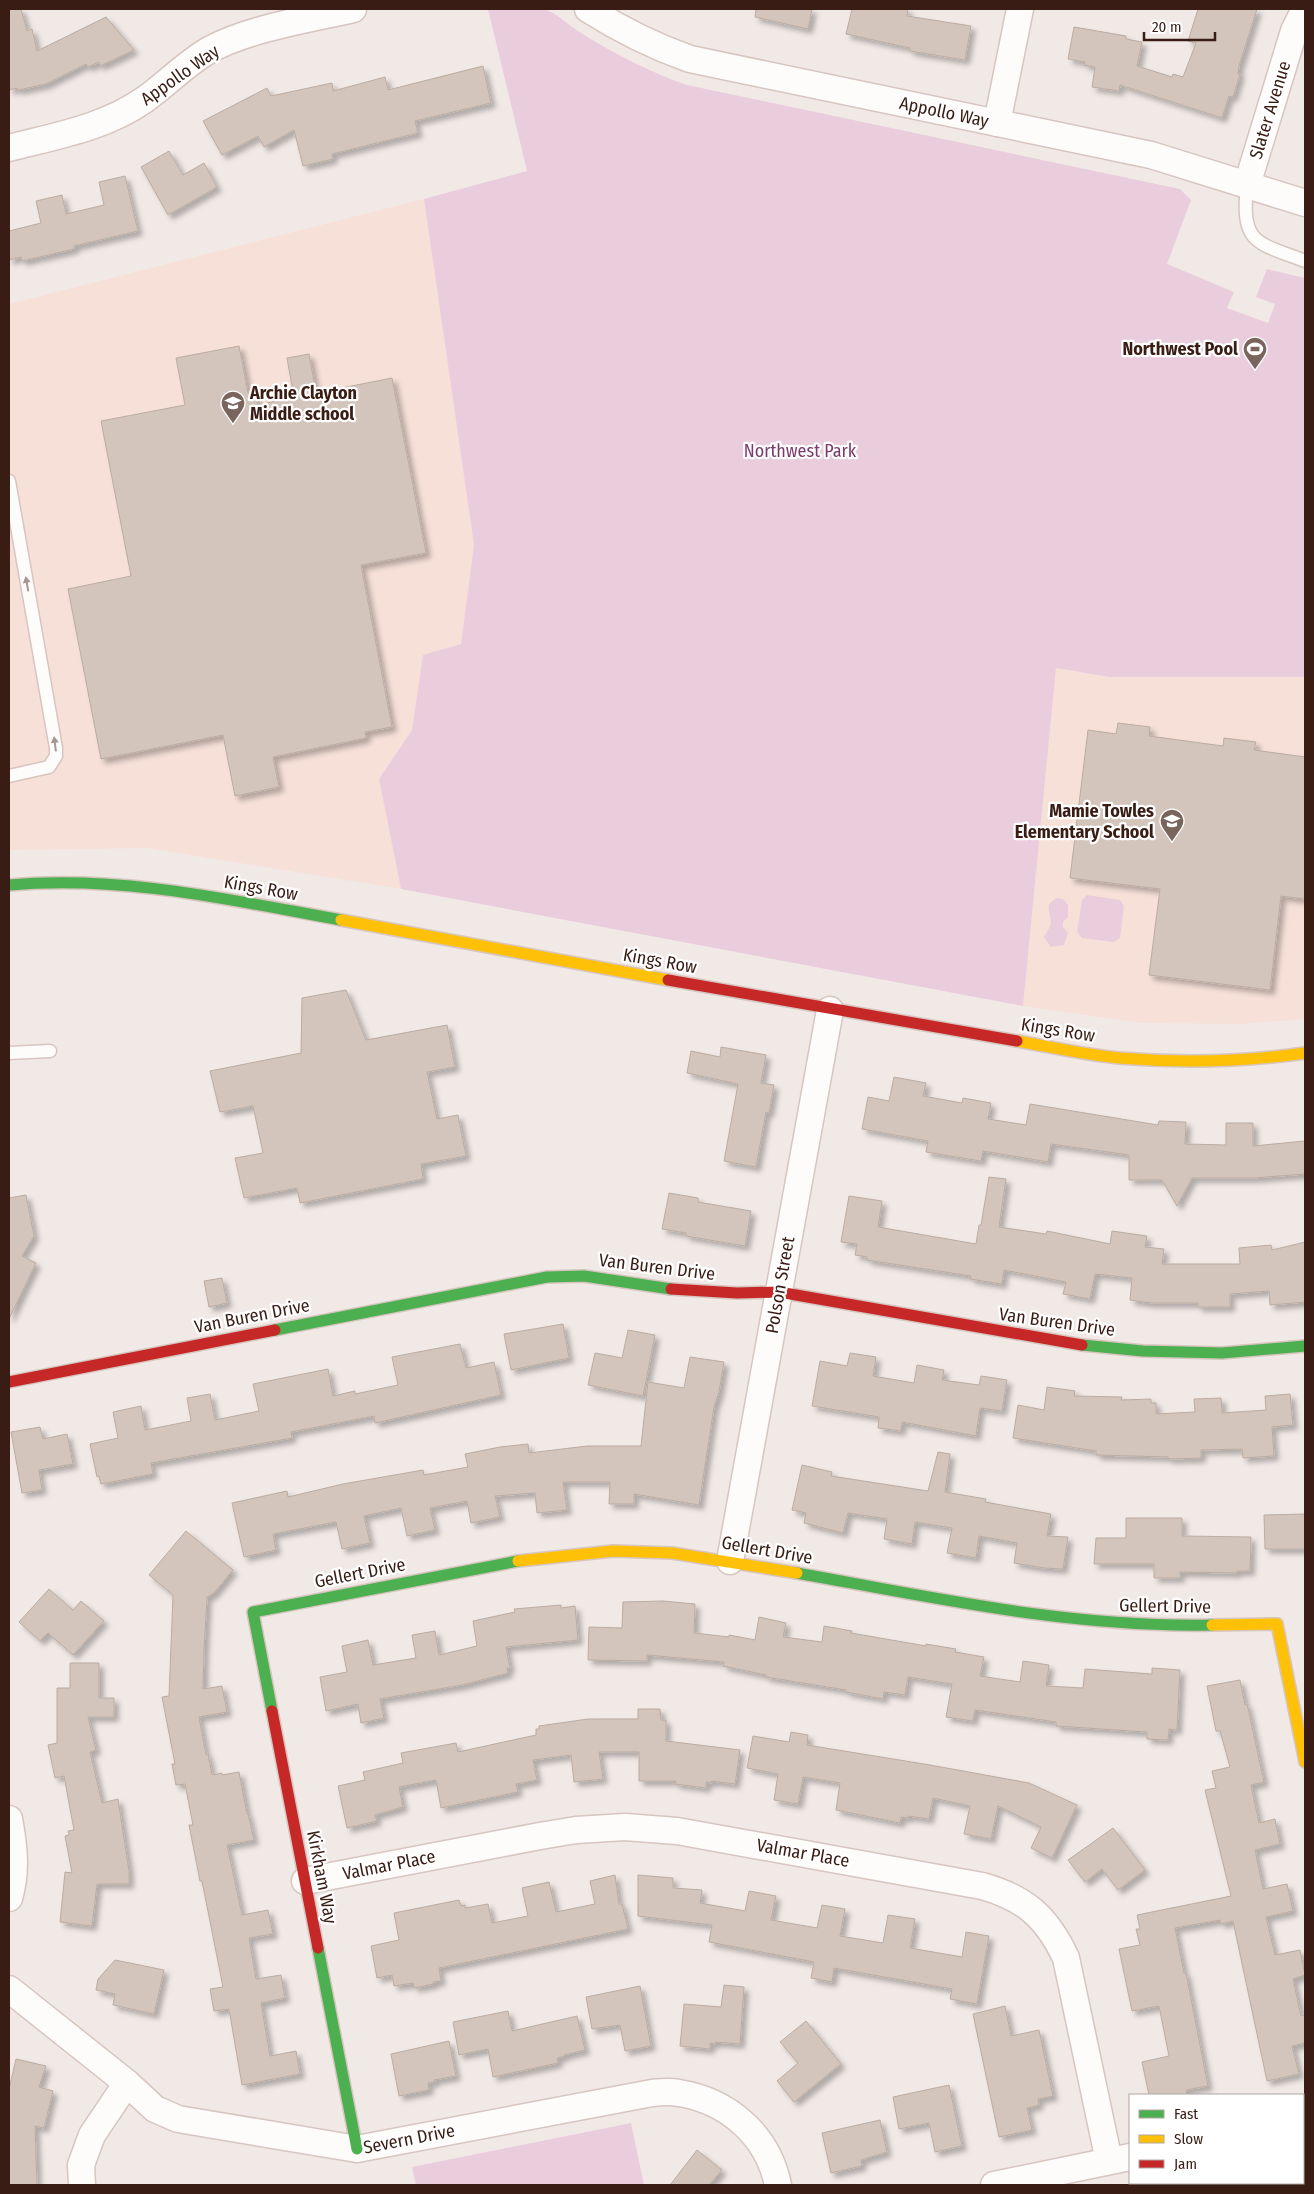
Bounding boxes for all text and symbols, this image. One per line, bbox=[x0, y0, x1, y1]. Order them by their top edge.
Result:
scale bar bbox=[1144, 10, 1215, 42]
text: 20 m bbox=[1152, 18, 1182, 36]
street label: Appollo Way bbox=[137, 40, 223, 110]
street label: Slater Avenue bbox=[1245, 58, 1295, 162]
street label: Appollo Way bbox=[897, 92, 991, 132]
sports icon: Northwest Pool bbox=[1242, 336, 1268, 370]
place label: Northwest Pool bbox=[1122, 338, 1238, 360]
place label: Archie Clayton Middle school bbox=[249, 382, 357, 425]
school or university icon: Archie Clayton Middle school bbox=[220, 390, 246, 424]
park label: Northwest Park bbox=[744, 440, 857, 462]
one-way arrow bbox=[23, 576, 31, 592]
one-way arrow bbox=[51, 736, 59, 752]
place label: Mamie Towles Elementary School bbox=[1015, 800, 1154, 843]
school or university icon: Mamie Towles Elementary School bbox=[1159, 808, 1185, 842]
street label: Kings Row bbox=[222, 871, 300, 905]
street label: Kings Row bbox=[621, 944, 699, 978]
street label: Kings Row bbox=[1019, 1013, 1097, 1047]
street label: Polson Street bbox=[761, 1235, 799, 1335]
street label: Van Buren Drive bbox=[598, 1249, 716, 1285]
street label: Van Buren Drive bbox=[193, 1294, 311, 1338]
street label: Van Buren Drive bbox=[998, 1303, 1116, 1341]
street label: Gellert Drive bbox=[720, 1531, 814, 1569]
street label: Gellert Drive bbox=[313, 1553, 407, 1593]
street label: Gellert Drive bbox=[1119, 1594, 1211, 1618]
street label: Kirkham Way bbox=[302, 1828, 342, 1926]
street label: Valmar Place bbox=[755, 1834, 851, 1872]
street label: Valmar Place bbox=[341, 1845, 437, 1885]
legend bbox=[1129, 2094, 1304, 2184]
text: Fast bbox=[1174, 2105, 1198, 2123]
street label: Severn Drive bbox=[361, 2119, 457, 2159]
text: Slow bbox=[1174, 2130, 1203, 2148]
text: Jam bbox=[1174, 2155, 1197, 2173]

